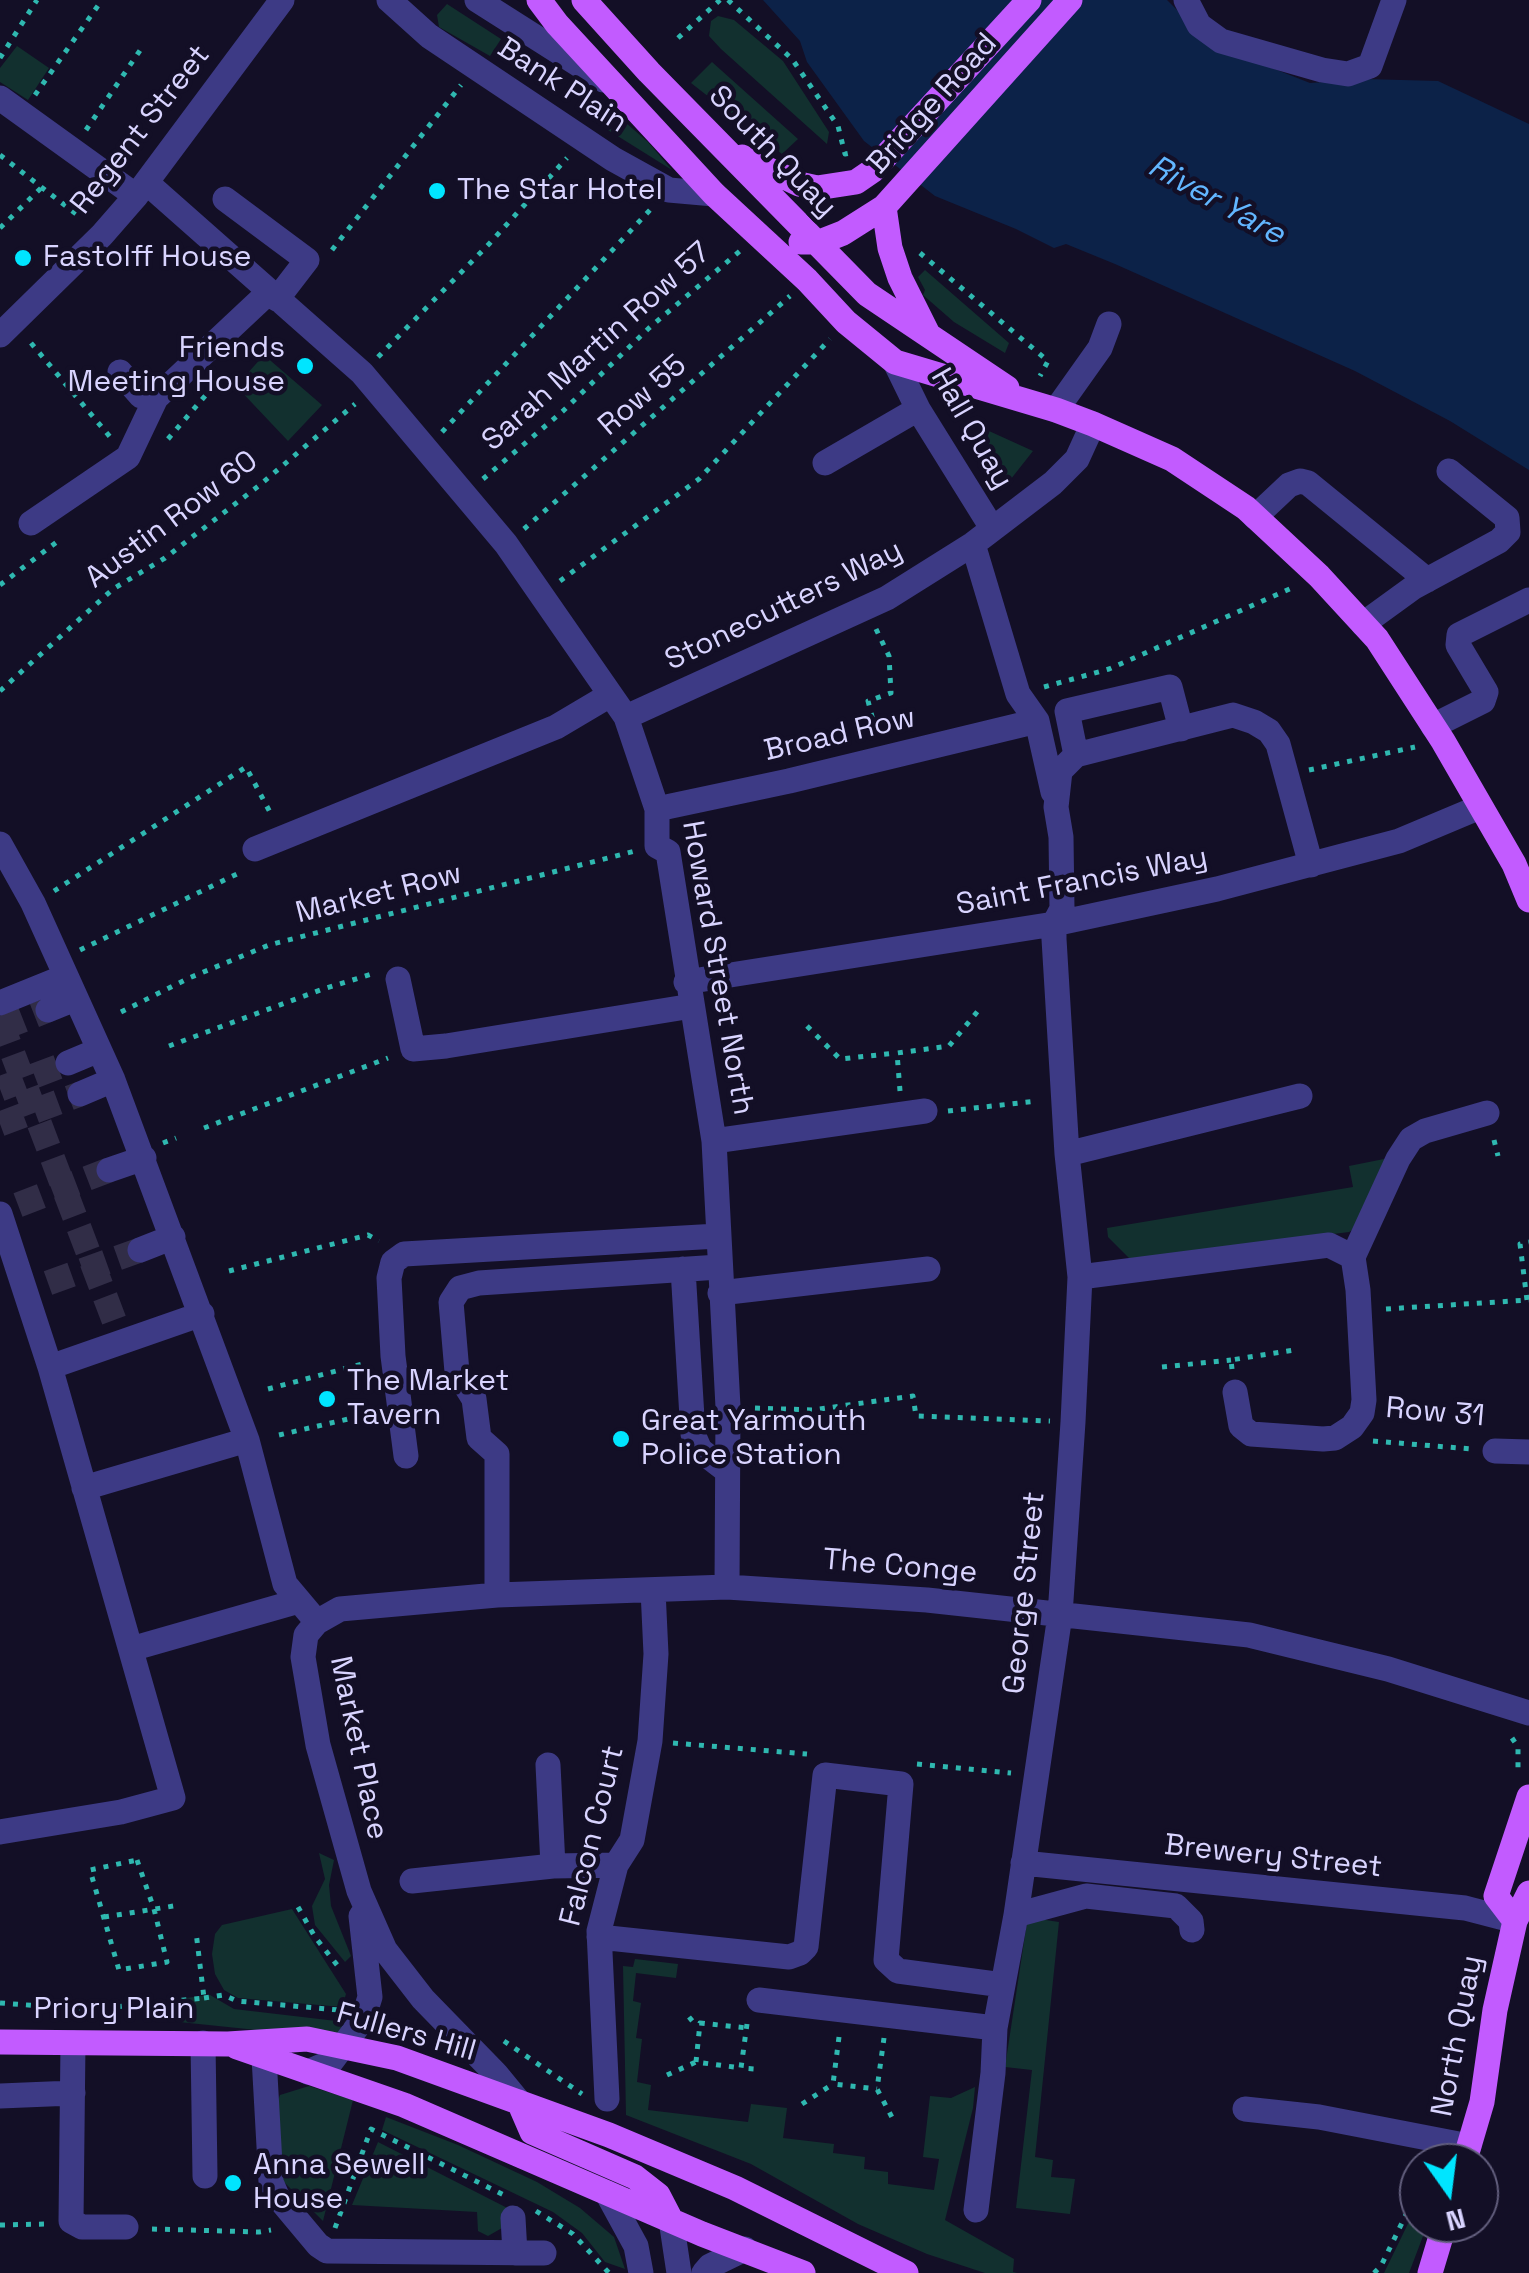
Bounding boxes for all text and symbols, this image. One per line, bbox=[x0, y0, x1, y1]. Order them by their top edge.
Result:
street label: Bridge Road bbox=[861, 26, 1005, 182]
street label: Bank Plain bbox=[490, 31, 634, 141]
street label: Regent Street bbox=[64, 38, 218, 222]
street label: South Quay bbox=[700, 79, 844, 225]
water label: River Yare bbox=[1141, 148, 1291, 254]
place label: The Star Hotel bbox=[457, 173, 663, 209]
marker: The Star Hotel bbox=[426, 180, 448, 202]
street label: Sarah Martin Row 57 bbox=[475, 235, 719, 459]
place label: Fastolff House bbox=[43, 240, 251, 276]
marker: Fastolff House bbox=[12, 247, 34, 269]
place label: Friends Meeting House bbox=[67, 331, 285, 402]
street label: Row 55 bbox=[592, 348, 694, 444]
marker: Friends Meeting House bbox=[294, 355, 316, 377]
street label: Hall Quay bbox=[922, 362, 1020, 496]
street label: Austin Row 60 bbox=[79, 443, 265, 597]
street label: Stonecutters Way bbox=[659, 533, 909, 679]
street label: Broad Row bbox=[761, 700, 919, 770]
street label: Howard Street North bbox=[673, 818, 761, 1118]
street label: Saint Francis Way bbox=[953, 840, 1211, 924]
street label: Market Row bbox=[292, 856, 466, 932]
place label: The Market Tavern bbox=[347, 1364, 509, 1434]
marker: The Market Tavern bbox=[316, 1388, 338, 1410]
street label: Row 31 bbox=[1384, 1391, 1486, 1435]
place label: Great Yarmouth Police Station bbox=[641, 1404, 866, 1474]
marker: Great Yarmouth Police Station bbox=[610, 1428, 632, 1450]
street label: George Street bbox=[996, 1490, 1054, 1696]
street label: The Conge bbox=[821, 1542, 979, 1592]
street label: Market Place bbox=[321, 1653, 395, 1843]
street label: Falcon Court bbox=[553, 1742, 633, 1930]
street label: Brewery Street bbox=[1162, 1828, 1384, 1886]
street label: North Quay bbox=[1425, 1952, 1491, 2120]
street label: Priory Plain bbox=[34, 1992, 194, 2028]
street label: Fullers Hill bbox=[332, 1996, 480, 2070]
north arrow bbox=[1399, 2143, 1499, 2243]
place label: Anna Sewell House bbox=[253, 2148, 426, 2218]
marker: Anna Sewell House bbox=[222, 2172, 244, 2194]
text: N bbox=[1442, 2200, 1469, 2240]

